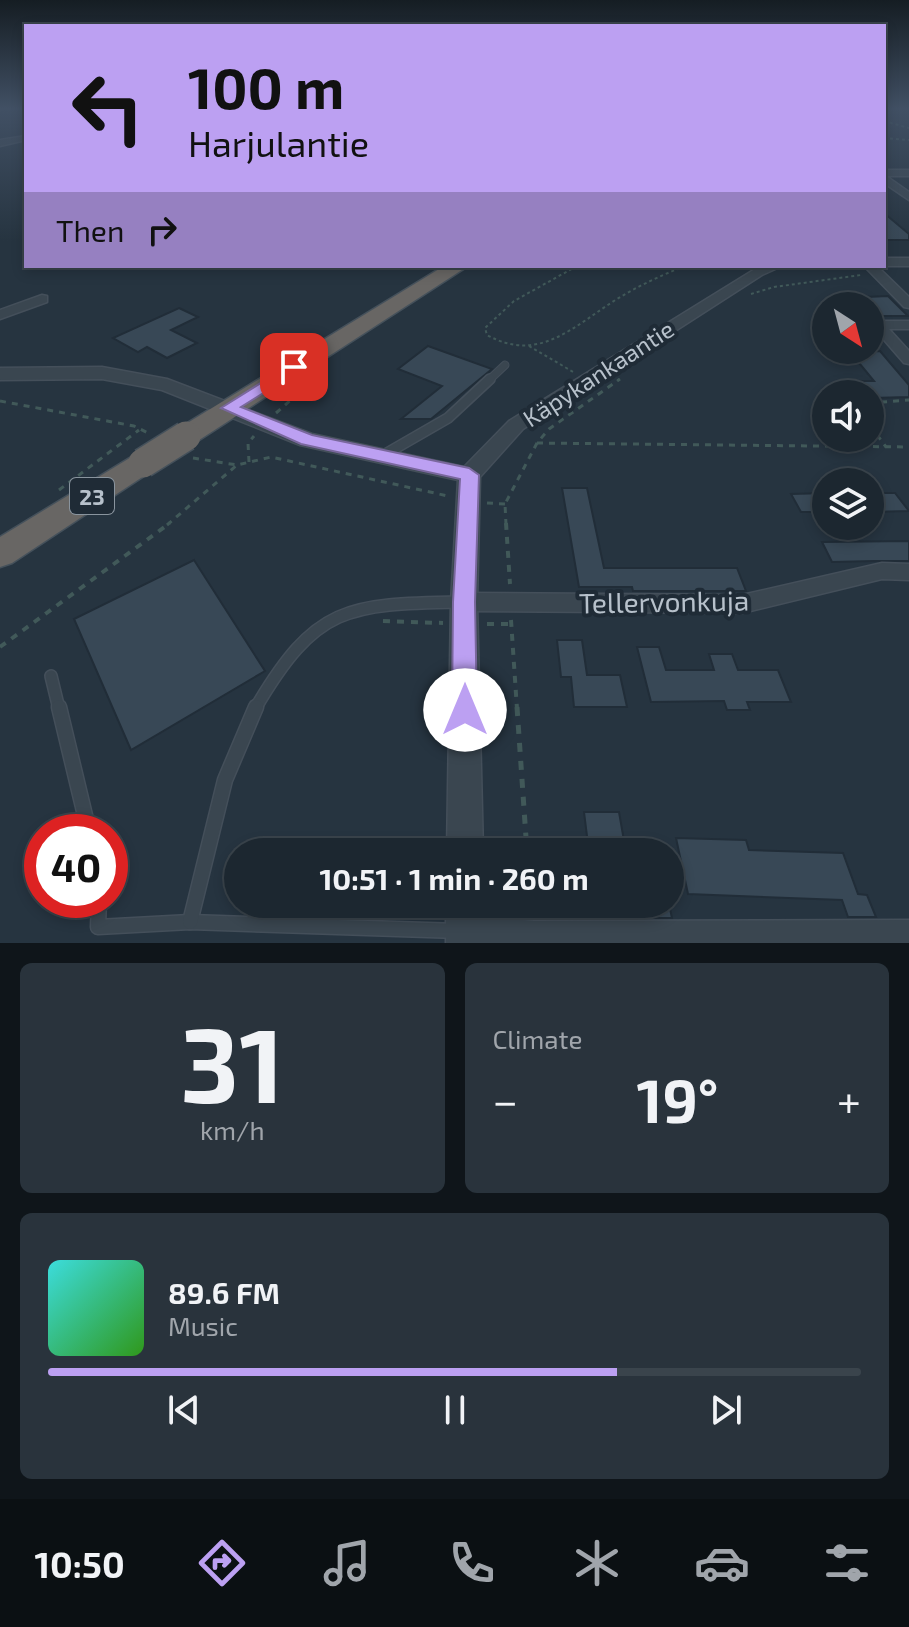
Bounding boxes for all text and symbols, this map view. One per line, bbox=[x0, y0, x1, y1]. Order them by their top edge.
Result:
text: 100 m bbox=[188, 53, 344, 120]
icon: left bbox=[56, 56, 160, 160]
text: Harjulantie bbox=[188, 121, 369, 164]
icon: right bbox=[140, 208, 184, 252]
text: Then bbox=[56, 212, 124, 248]
north arrow bbox=[812, 292, 884, 364]
map controls bbox=[812, 292, 884, 540]
street label: Käpykankaantie bbox=[517, 314, 679, 432]
pin bbox=[260, 333, 328, 401]
icon: arrive bbox=[272, 345, 316, 389]
button: sound bbox=[812, 380, 884, 452]
button: layers bbox=[812, 468, 884, 540]
road number: 23 bbox=[70, 478, 114, 514]
street label: Tellervonkuja bbox=[578, 583, 750, 619]
position arrow bbox=[423, 668, 507, 752]
speed limit sign: 40 bbox=[24, 814, 128, 918]
text: 10:51 · 1 min · 260 m bbox=[319, 860, 589, 896]
text: 31 bbox=[180, 999, 284, 1124]
text: Climate bbox=[493, 1023, 582, 1054]
text: 19° bbox=[637, 1063, 718, 1135]
text: − bbox=[493, 1073, 518, 1126]
text: + bbox=[837, 1073, 861, 1126]
text: km/h bbox=[200, 1114, 265, 1145]
text: 89.6 FM bbox=[168, 1274, 280, 1310]
text: Music bbox=[168, 1310, 238, 1341]
icon: previous bbox=[162, 1388, 206, 1432]
icon: pause bbox=[433, 1388, 477, 1432]
icon: next bbox=[704, 1388, 748, 1432]
icon: directions bbox=[194, 1535, 250, 1591]
icon: music bbox=[319, 1535, 375, 1591]
icon: phone bbox=[444, 1535, 500, 1591]
icon: climate bbox=[569, 1535, 625, 1591]
icon: car bbox=[694, 1535, 750, 1591]
icon: filters bbox=[819, 1535, 875, 1591]
text: 10:50 bbox=[34, 1542, 125, 1585]

